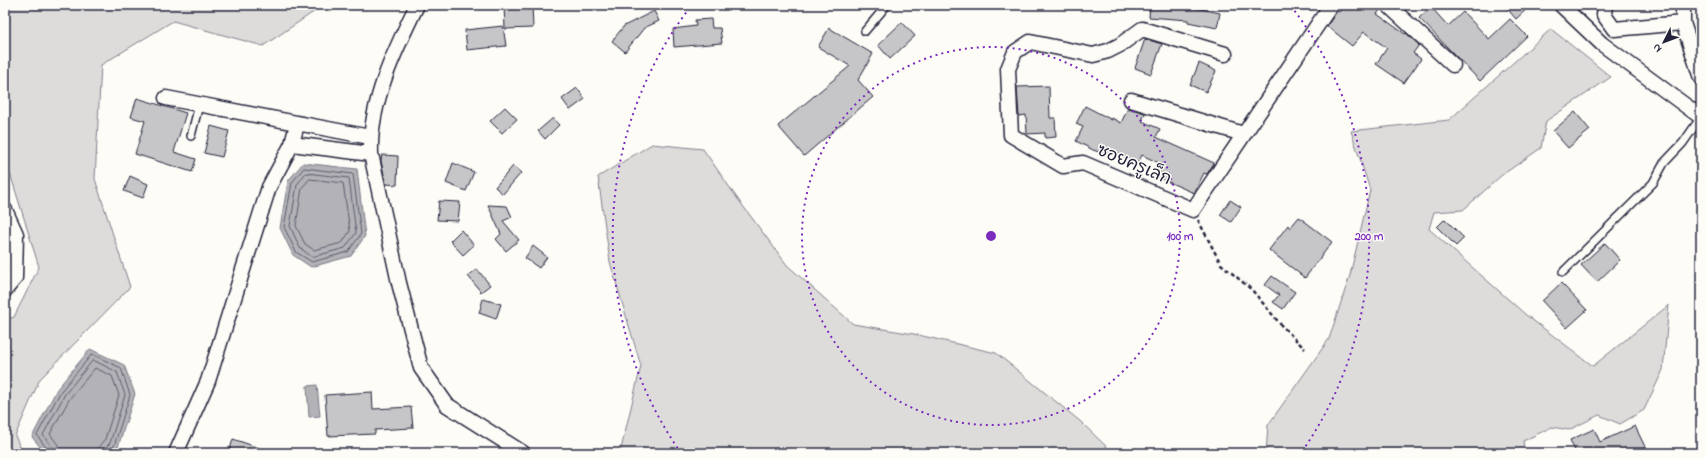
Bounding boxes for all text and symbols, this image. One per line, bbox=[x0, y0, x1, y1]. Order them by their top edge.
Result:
north arrow bbox=[1644, 22, 1684, 62]
text: N bbox=[1649, 40, 1666, 56]
street label: ซอยครูเล็ก bbox=[1093, 138, 1175, 192]
text: 100 m bbox=[1167, 228, 1194, 246]
text: 200 m bbox=[1354, 228, 1384, 246]
centre of rings bbox=[984, 229, 998, 243]

